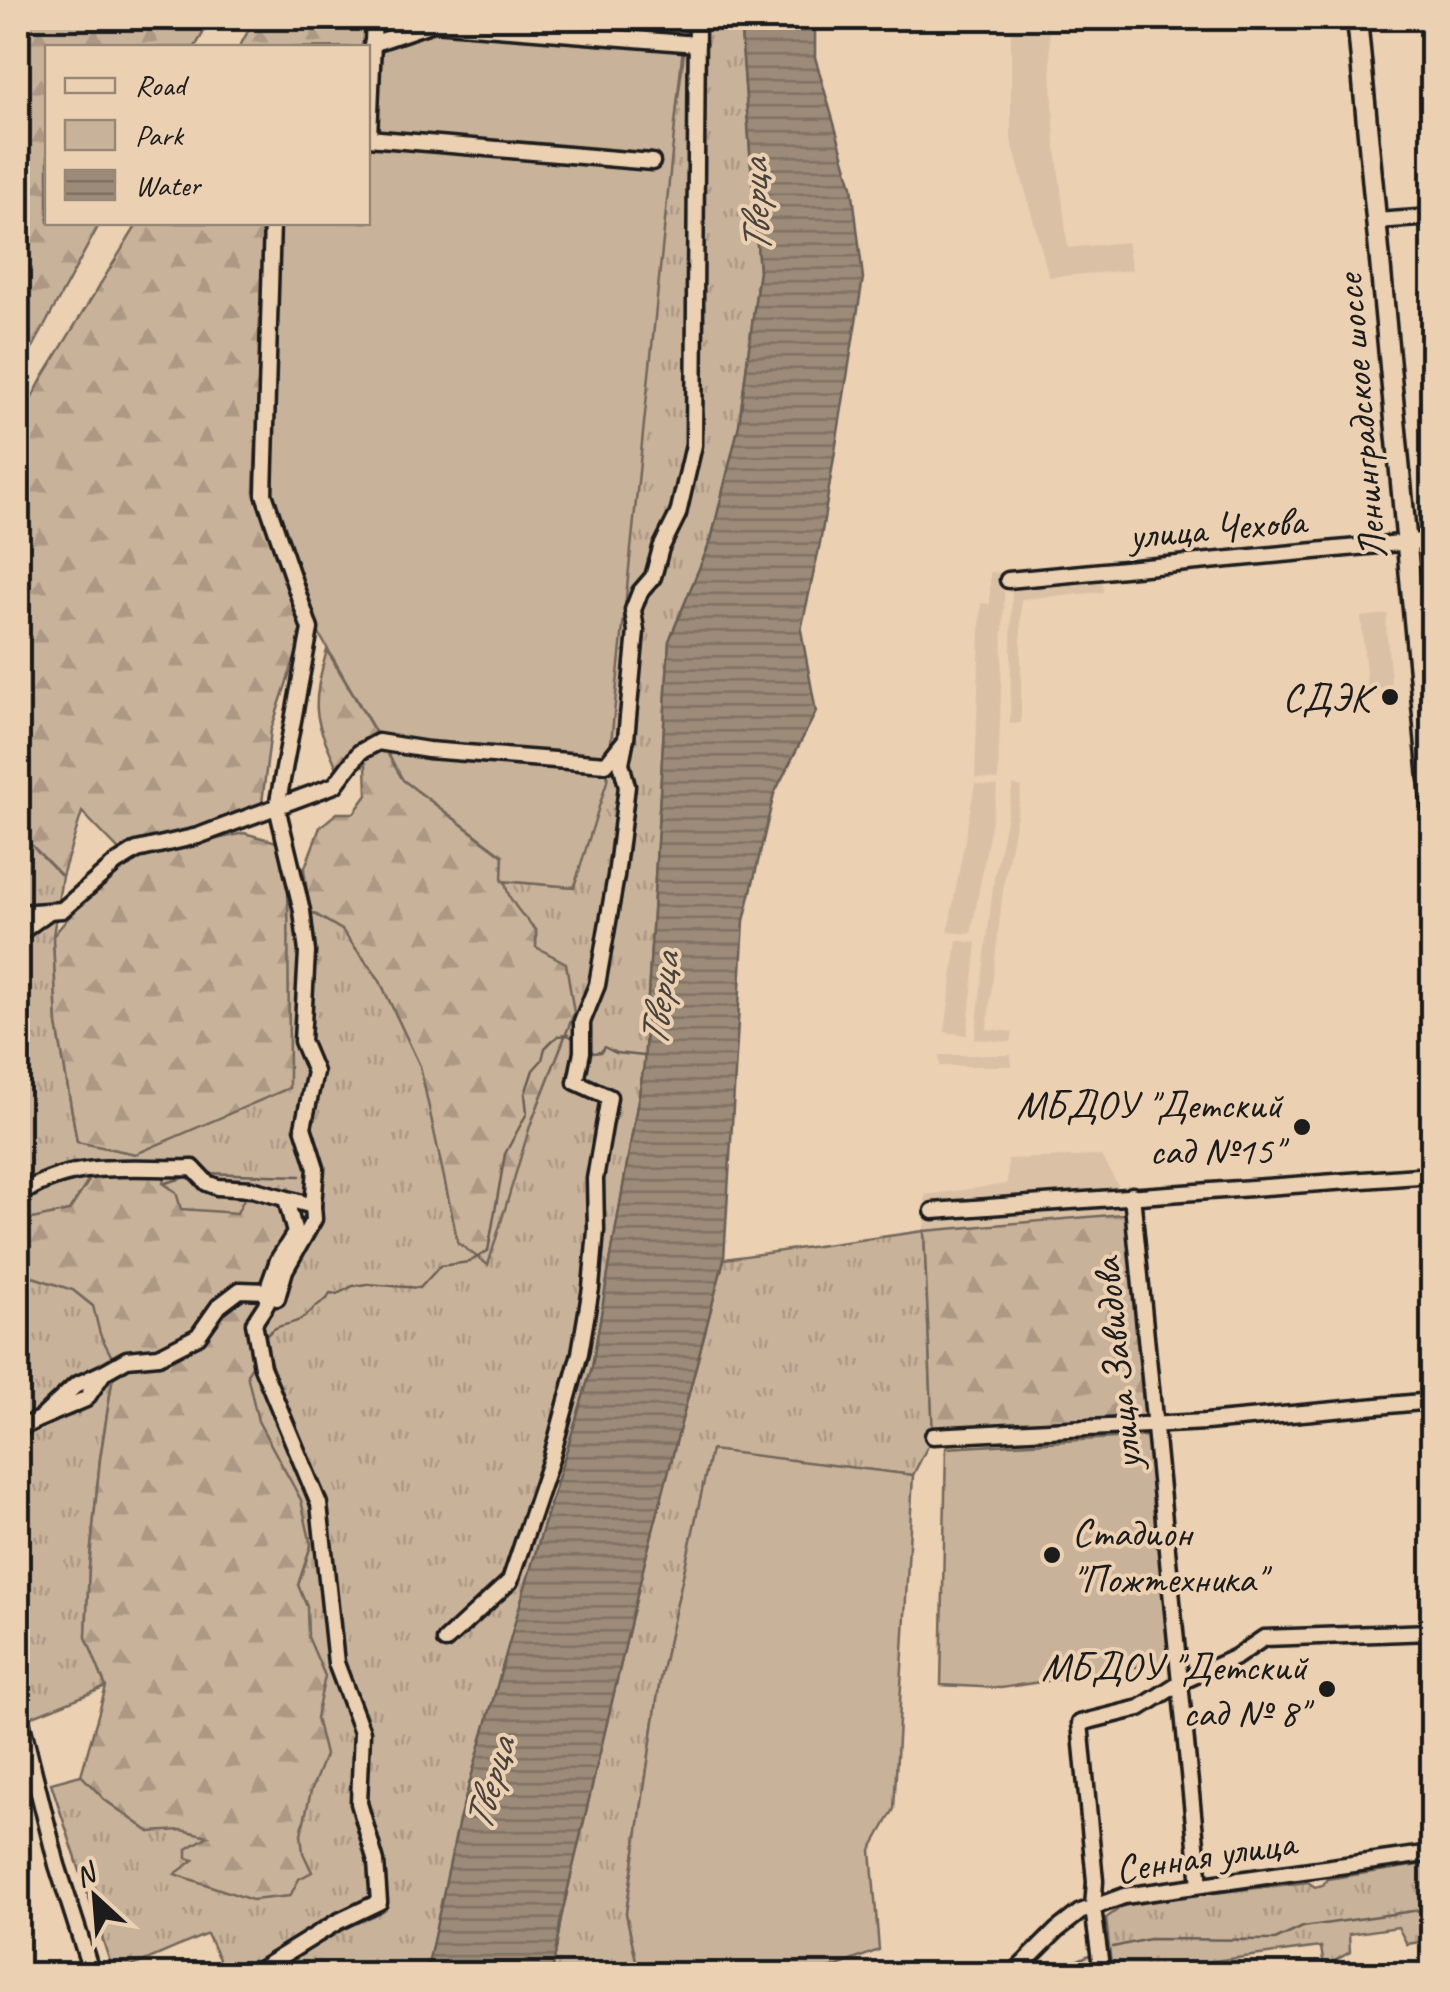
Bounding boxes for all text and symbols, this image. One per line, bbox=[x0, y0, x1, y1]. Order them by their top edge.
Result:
legend bbox=[45, 45, 370, 225]
text: Road bbox=[135, 66, 189, 104]
text: Park bbox=[135, 116, 185, 154]
water label: Тверца bbox=[727, 155, 784, 255]
text: Water bbox=[135, 166, 202, 204]
street label: Ленинградское шоссе bbox=[1323, 269, 1398, 561]
street label: улица Чехова bbox=[1125, 495, 1311, 561]
place label: СДЭК bbox=[1282, 673, 1378, 723]
marker: СДЭК bbox=[1379, 686, 1401, 708]
water label: Тверца bbox=[627, 946, 693, 1050]
place label: МБДОУ "Детский сад №15" bbox=[1016, 1080, 1290, 1176]
marker: МБДОУ "Детский сад №15" bbox=[1291, 1116, 1313, 1138]
street label: улица Завидова bbox=[1081, 1253, 1153, 1474]
place label: Стадион "Пожтехника" bbox=[1072, 1508, 1272, 1604]
marker: Стадион "Пожтехника" bbox=[1041, 1544, 1063, 1566]
place label: МБДОУ "Детский сад № 8" bbox=[1041, 1642, 1315, 1738]
marker: МБДОУ "Детский сад № 8" bbox=[1316, 1678, 1338, 1700]
water label: Тверца bbox=[451, 1728, 529, 1837]
street label: Сенная улица bbox=[1112, 1817, 1302, 1895]
north arrow bbox=[45, 1847, 145, 1947]
text: N bbox=[69, 1853, 104, 1895]

